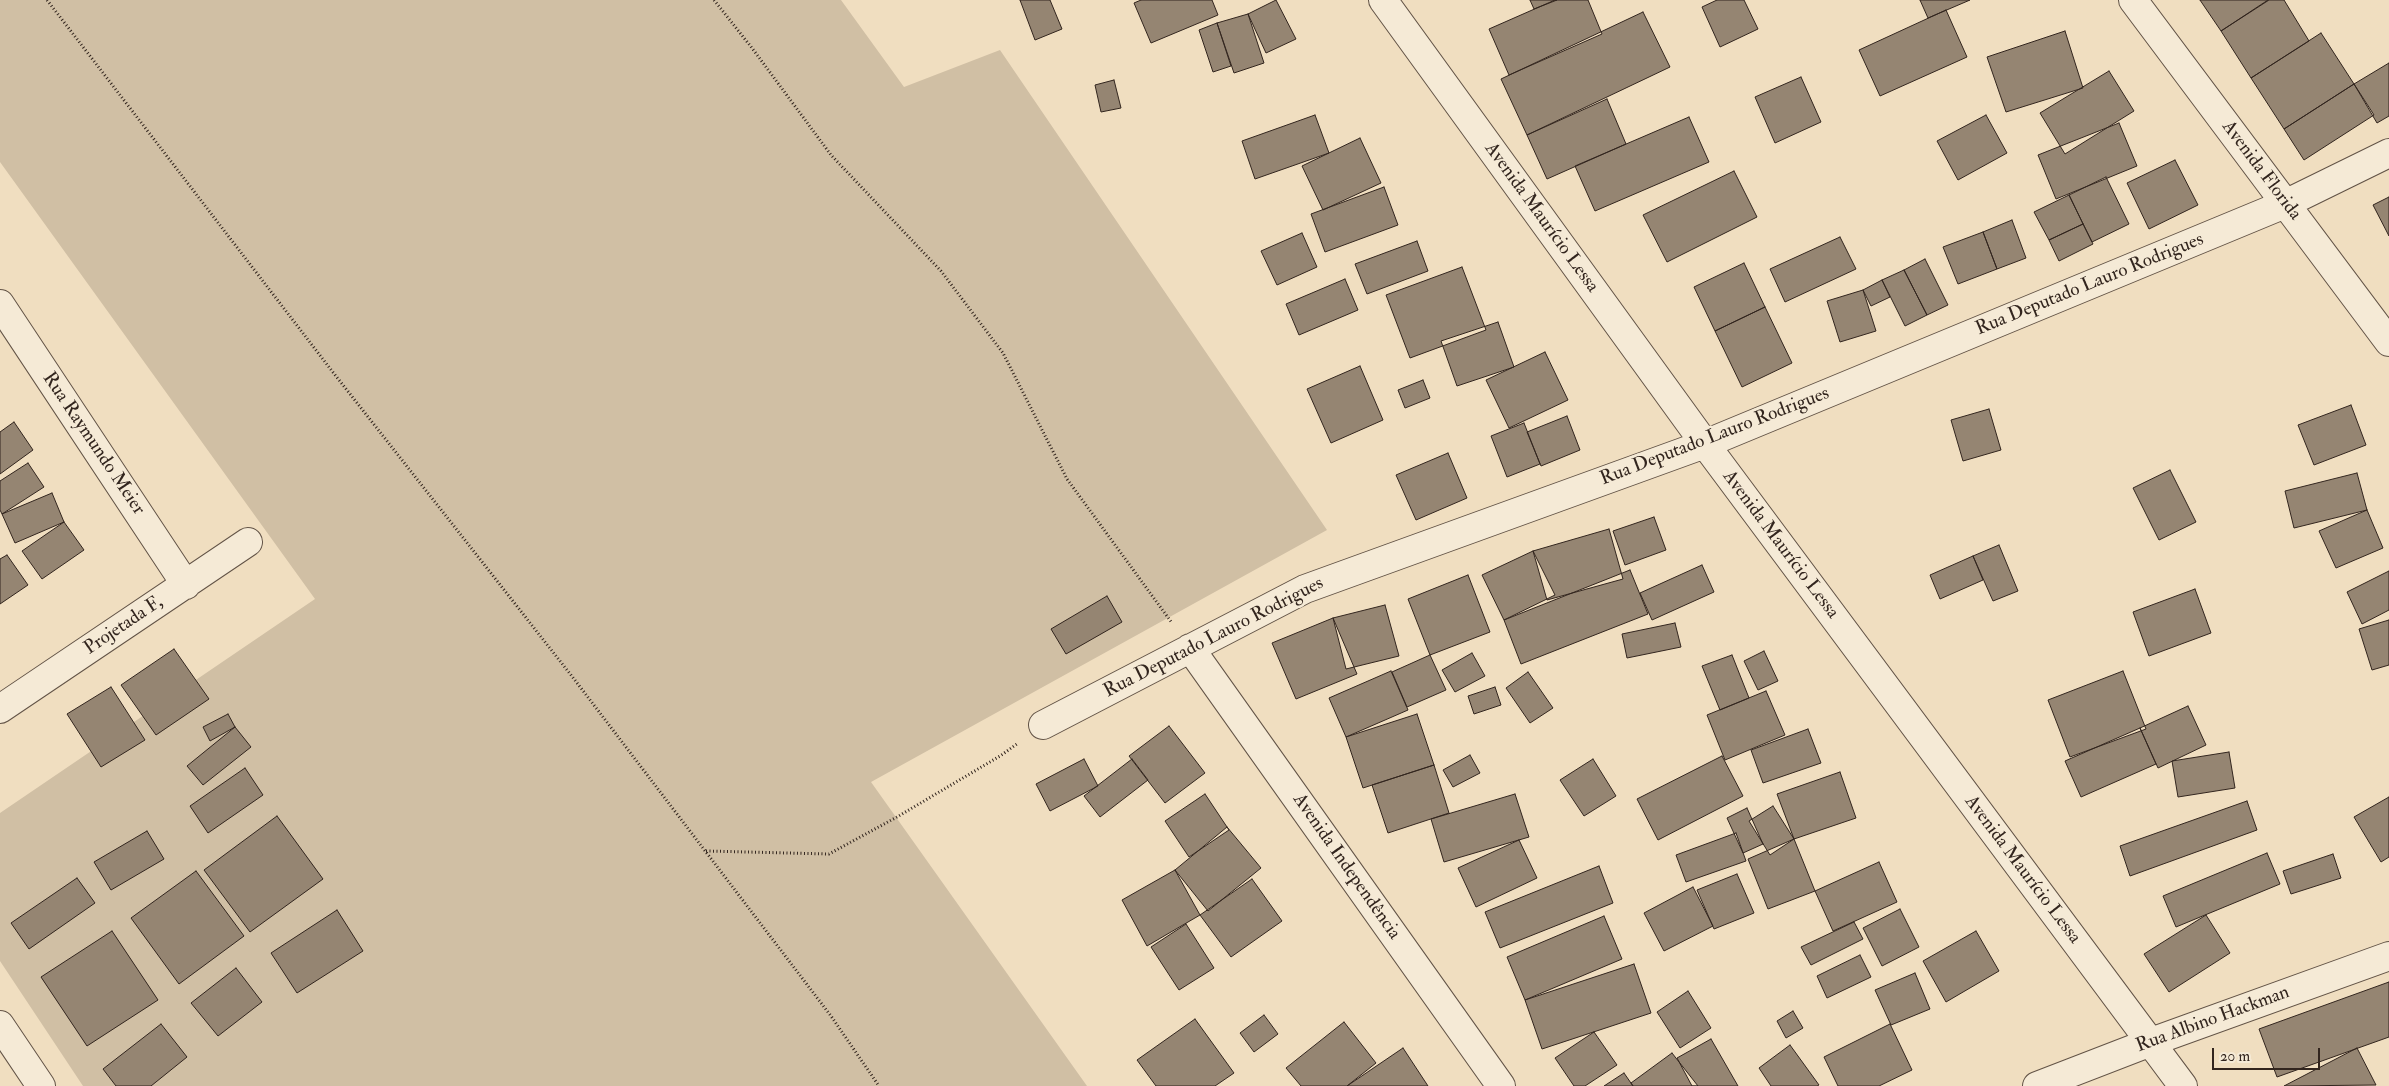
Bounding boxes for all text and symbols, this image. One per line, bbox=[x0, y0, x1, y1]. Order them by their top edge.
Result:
street label: Avenida Florida bbox=[2216, 117, 2306, 225]
street label: Avenida Maurício Lessa bbox=[1479, 139, 1603, 297]
street label: Rua Deputado Lauro Rodrigues bbox=[1973, 229, 2207, 341]
street label: Rua Raymundo Meier bbox=[37, 368, 149, 520]
street label: Rua Deputado Lauro Rodrigues bbox=[1597, 383, 1833, 491]
street label: Avenida Maurício Lessa bbox=[1717, 466, 1843, 624]
street label: Rua Deputado Lauro Rodrigues bbox=[1100, 573, 1328, 703]
street label: Projetada F, bbox=[80, 591, 168, 661]
street label: Avenida Independência bbox=[1287, 790, 1405, 944]
street label: Avenida Maurício Lessa bbox=[1959, 791, 2085, 949]
street label: Rua Albino Hackman bbox=[2133, 982, 2293, 1058]
scale bar bbox=[2214, 1038, 2322, 1070]
text: 20 m bbox=[2220, 1047, 2250, 1066]

